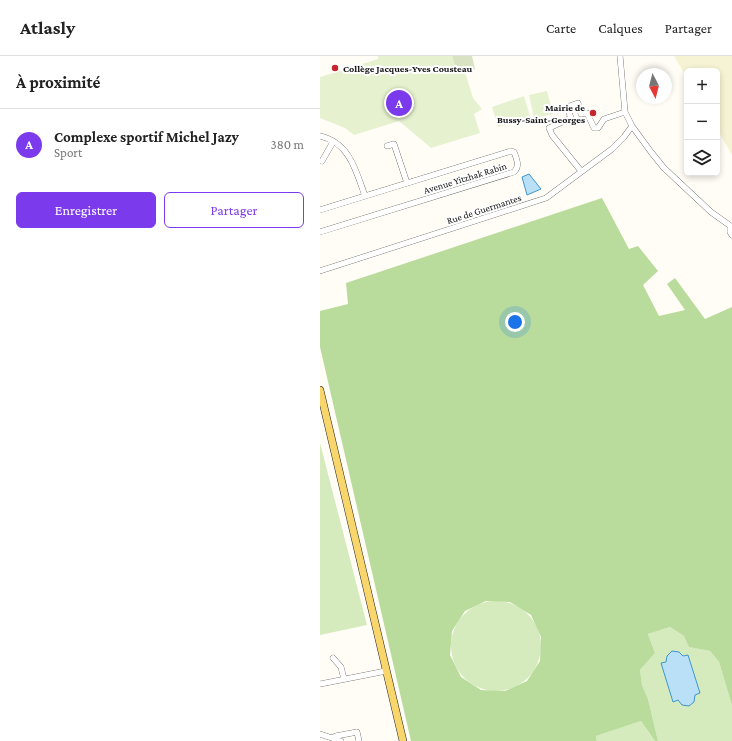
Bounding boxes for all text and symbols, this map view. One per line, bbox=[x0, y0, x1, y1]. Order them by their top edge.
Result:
text: Atlasly bbox=[20, 17, 75, 38]
text: Carte bbox=[546, 20, 576, 36]
text: Calques bbox=[598, 20, 643, 36]
text: Partager bbox=[665, 20, 712, 36]
marker: Collège Jacques-Yves Cousteau bbox=[330, 63, 340, 73]
place label: Collège Jacques-Yves Cousteau bbox=[343, 63, 473, 74]
north arrow bbox=[636, 68, 672, 104]
map controls bbox=[684, 68, 720, 176]
button: + bbox=[684, 68, 720, 104]
text: À proximité bbox=[16, 73, 100, 92]
pin: A bbox=[386, 88, 412, 118]
place label: Mairie de Bussy-Saint-Georges bbox=[497, 102, 585, 125]
button: − bbox=[684, 104, 720, 140]
marker: Mairie de Bussy-Saint-Georges bbox=[588, 108, 598, 118]
text: Complexe sportif Michel Jazy bbox=[54, 129, 239, 145]
text: A bbox=[25, 137, 33, 152]
text: 380 m bbox=[271, 137, 304, 152]
button: layers bbox=[684, 140, 720, 176]
text: Sport bbox=[54, 145, 82, 160]
street label: Avenue Yitzhak Rabin bbox=[422, 160, 508, 196]
button: Enregistrer bbox=[16, 192, 156, 228]
button: Partager bbox=[164, 192, 304, 228]
street label: Rue de Guermantes bbox=[445, 192, 523, 226]
your location bbox=[505, 312, 525, 332]

